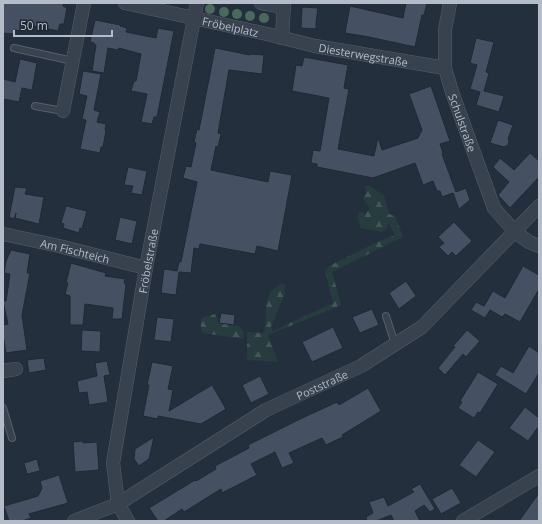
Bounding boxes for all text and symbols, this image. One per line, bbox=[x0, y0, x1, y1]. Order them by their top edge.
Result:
scale bar bbox=[14, 12, 112, 38]
street label: Fröbelplatz bbox=[201, 13, 260, 39]
text: 50 m bbox=[20, 17, 48, 34]
street label: Diesterwegstraße bbox=[318, 39, 409, 69]
street label: Schulstraße bbox=[446, 92, 480, 154]
street label: Fröbelstraße bbox=[134, 227, 161, 294]
street label: Am Fischteich bbox=[39, 235, 111, 266]
street label: Poststraße bbox=[294, 366, 350, 403]

